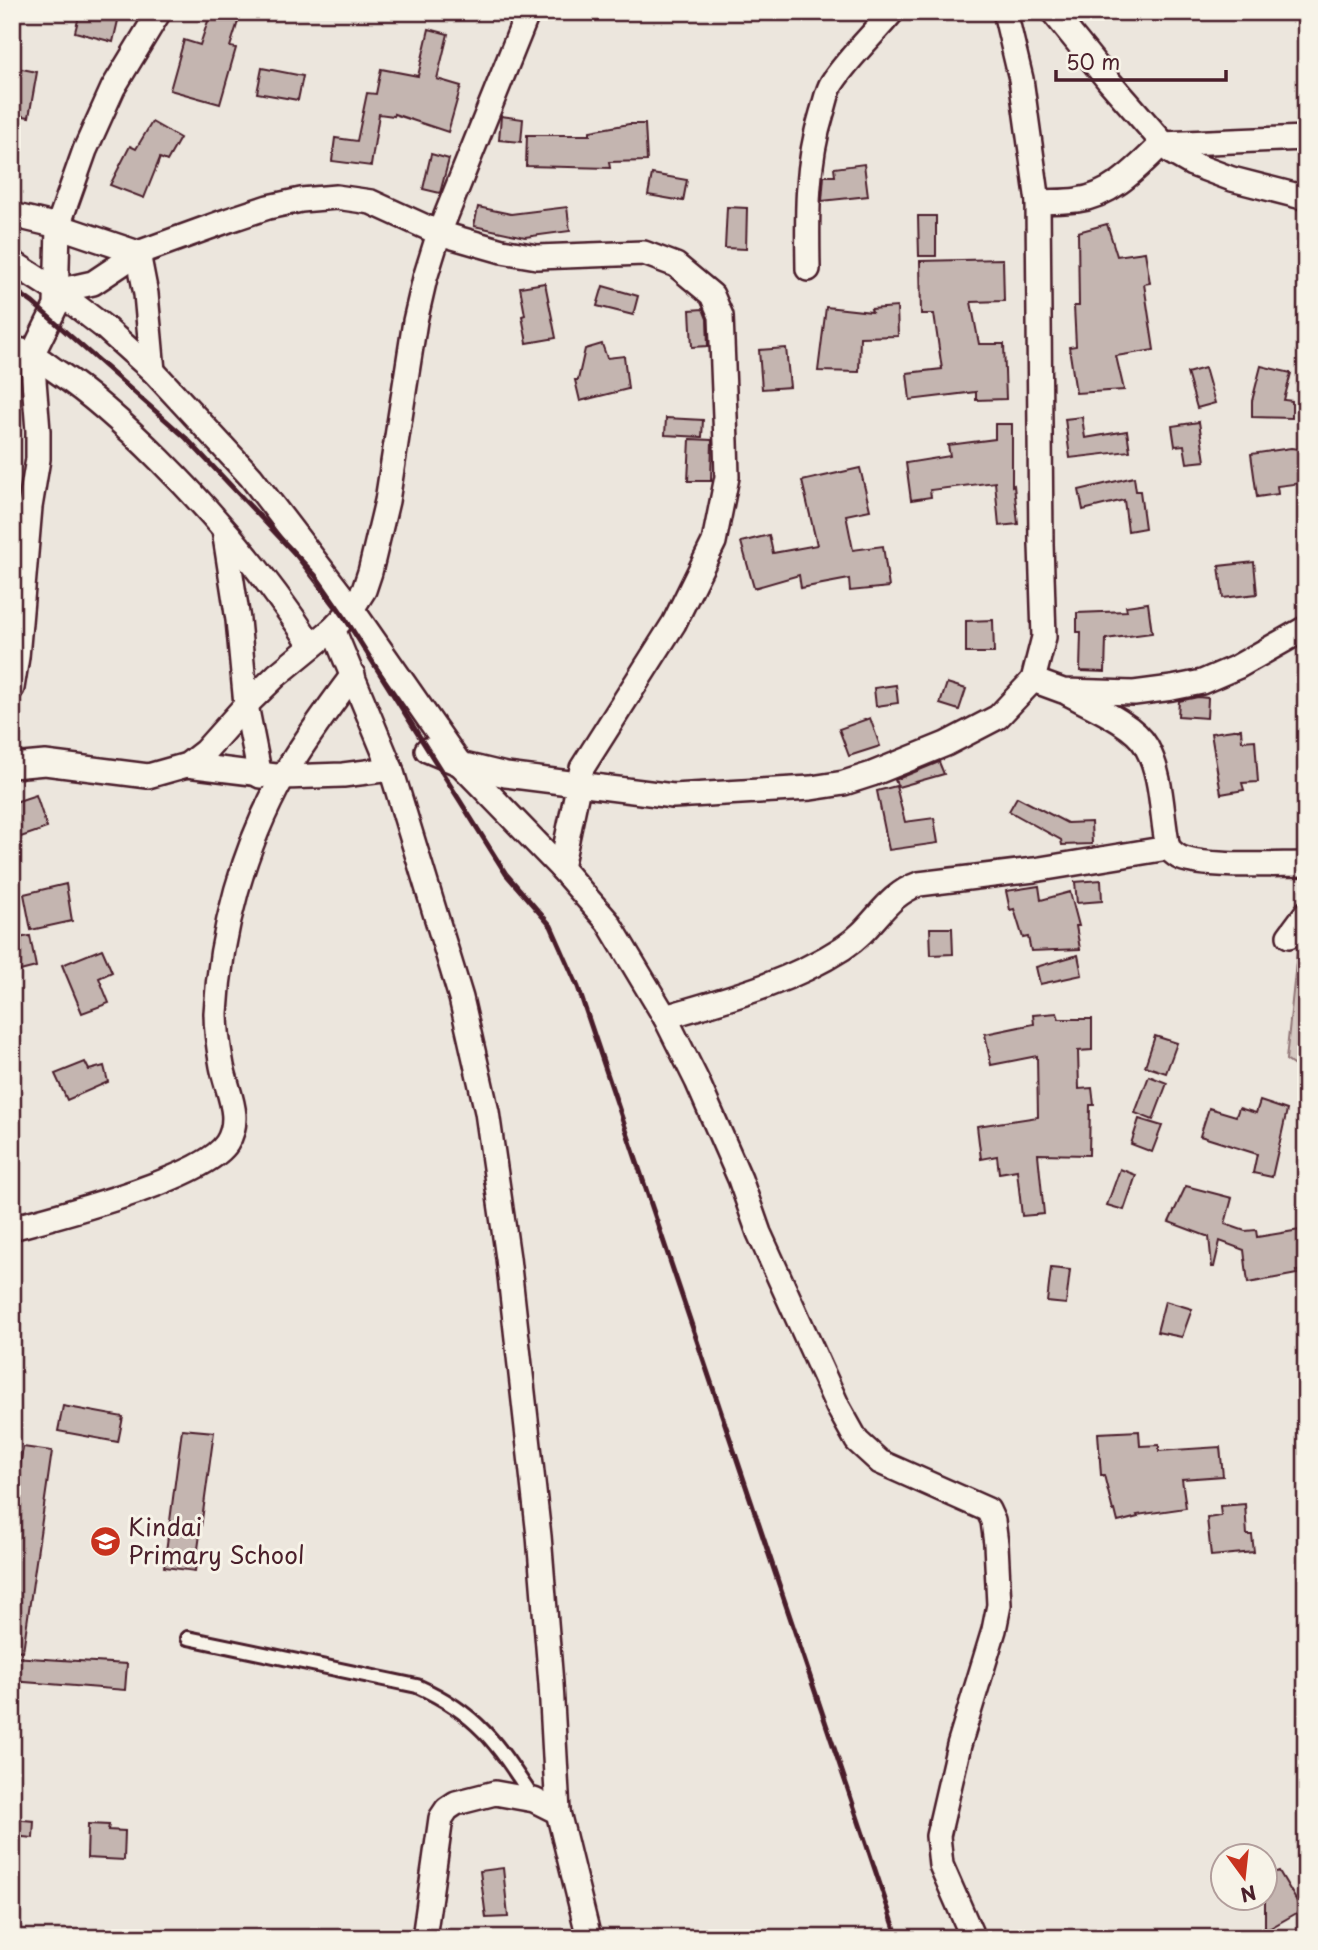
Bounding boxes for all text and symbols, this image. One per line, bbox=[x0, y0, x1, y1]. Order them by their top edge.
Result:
scale bar bbox=[1056, 38, 1225, 82]
text: 50 m bbox=[1066, 45, 1120, 77]
place label: Kindai Primary School bbox=[128, 1508, 305, 1572]
school or university icon: Kindai Primary School bbox=[88, 1525, 122, 1559]
north arrow bbox=[1210, 1842, 1280, 1912]
text: N bbox=[1238, 1879, 1260, 1910]

